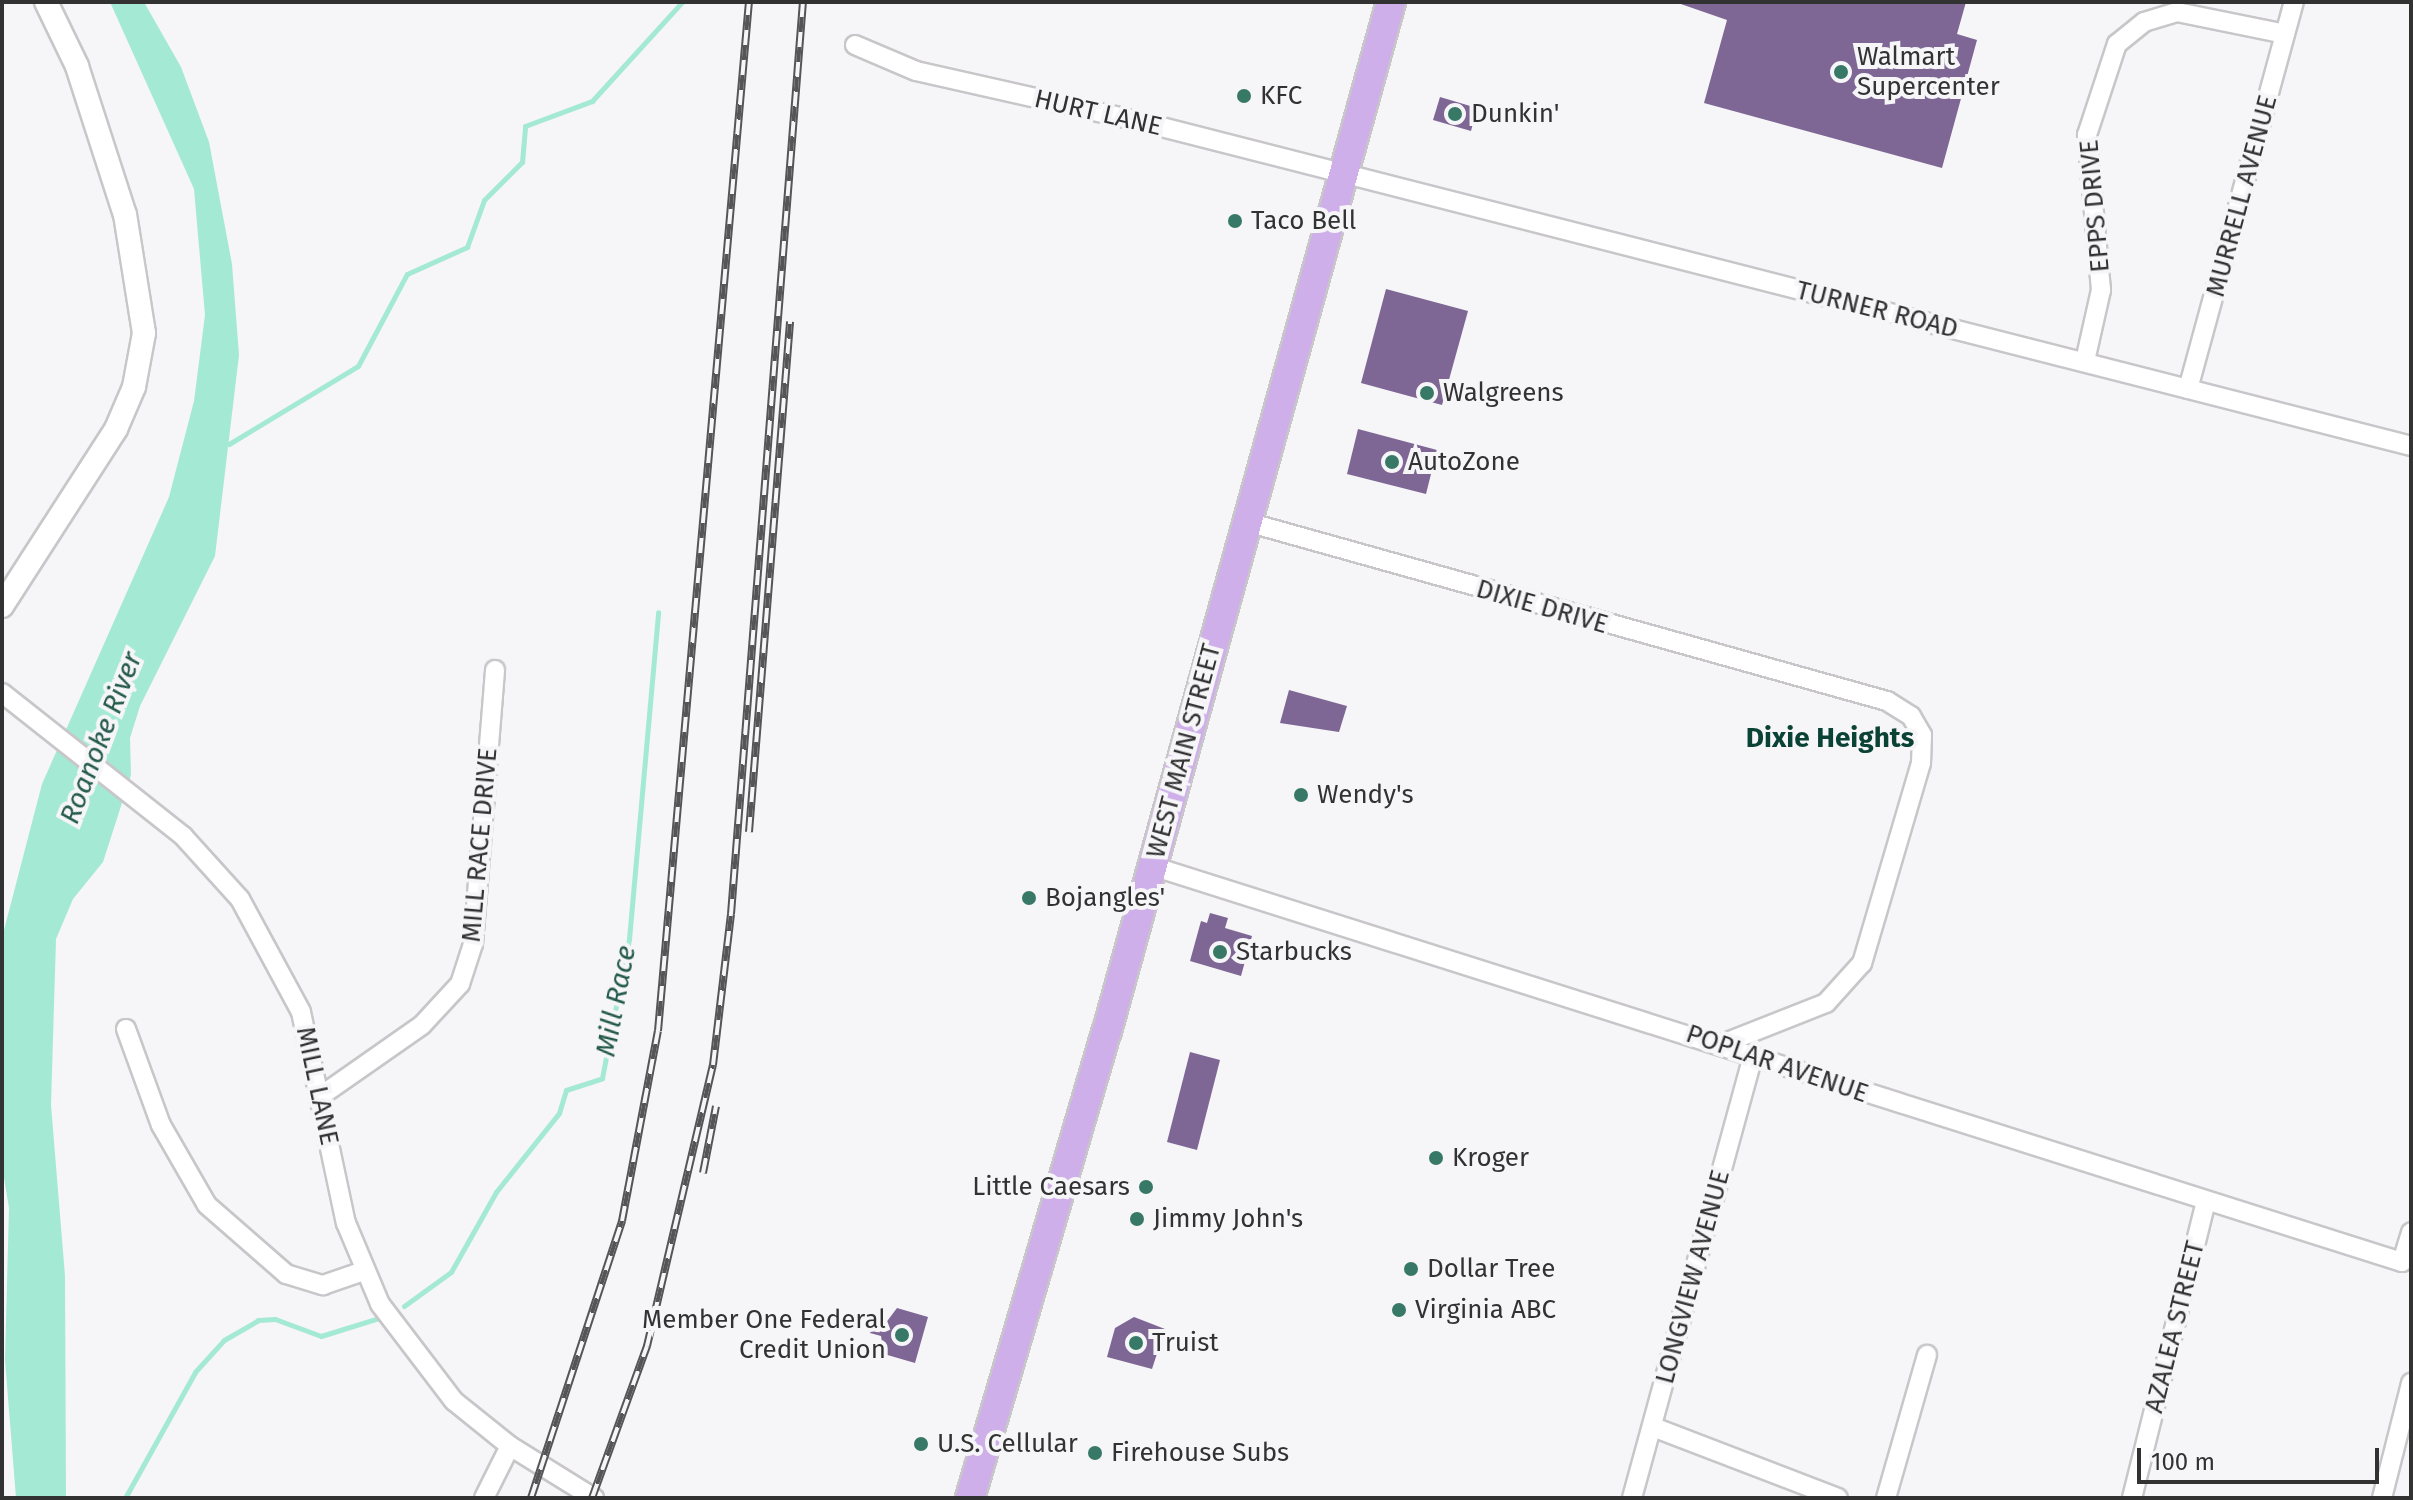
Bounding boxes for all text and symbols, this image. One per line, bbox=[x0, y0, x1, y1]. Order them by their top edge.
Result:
place label: Walmart Supercenter bbox=[1857, 41, 2000, 102]
marker: Walmart Supercenter bbox=[1832, 63, 1850, 81]
place label: KFC bbox=[1260, 80, 1302, 112]
street label: HURT LANE bbox=[1031, 83, 1165, 143]
marker: KFC bbox=[1235, 87, 1253, 105]
street label: MURRELL AVENUE bbox=[2200, 92, 2284, 300]
place label: Dunkin' bbox=[1471, 98, 1559, 130]
marker: Dunkin' bbox=[1446, 105, 1464, 123]
street label: EPPS DRIVE bbox=[2074, 138, 2116, 274]
place label: Taco Bell bbox=[1251, 205, 1356, 237]
marker: Taco Bell bbox=[1226, 212, 1244, 230]
street label: TURNER ROAD bbox=[1793, 275, 1961, 345]
place label: Walgreens bbox=[1443, 377, 1564, 409]
marker: Walgreens bbox=[1418, 384, 1436, 402]
place label: AutoZone bbox=[1408, 446, 1520, 478]
marker: AutoZone bbox=[1383, 453, 1401, 471]
street label: DIXIE DRIVE bbox=[1473, 573, 1611, 641]
street label: WEST MAIN STREET bbox=[1140, 640, 1228, 862]
water label: Roanoke River bbox=[53, 647, 149, 829]
district label: Dixie Heights bbox=[1746, 721, 1914, 755]
street label: MILL RACE DRIVE bbox=[456, 747, 504, 943]
place label: Wendy's bbox=[1317, 779, 1414, 811]
marker: Wendy's bbox=[1292, 786, 1310, 804]
place label: Bojangles' bbox=[1045, 882, 1165, 914]
marker: Bojangles' bbox=[1020, 889, 1038, 907]
place label: Starbucks bbox=[1236, 936, 1352, 968]
water label: Mill Race bbox=[589, 943, 643, 1059]
marker: Starbucks bbox=[1211, 943, 1229, 961]
street label: POPLAR AVENUE bbox=[1682, 1018, 1872, 1110]
street label: MILL LANE bbox=[289, 1024, 345, 1148]
place label: Kroger bbox=[1452, 1142, 1529, 1174]
marker: Kroger bbox=[1427, 1149, 1445, 1167]
street label: LONGVIEW AVENUE bbox=[1649, 1167, 1737, 1387]
place label: Little Caesars bbox=[972, 1171, 1130, 1203]
marker: Little Caesars bbox=[1137, 1178, 1155, 1196]
place label: Jimmy John's bbox=[1153, 1203, 1303, 1235]
marker: Jimmy John's bbox=[1128, 1210, 1146, 1228]
street label: AZALEA STREET bbox=[2139, 1238, 2211, 1416]
place label: Dollar Tree bbox=[1427, 1253, 1555, 1285]
marker: Dollar Tree bbox=[1402, 1260, 1420, 1278]
place label: Virginia ABC bbox=[1415, 1294, 1556, 1326]
marker: Virginia ABC bbox=[1390, 1301, 1408, 1319]
place label: Member One Federal Credit Union bbox=[642, 1304, 886, 1366]
marker: Member One Federal Credit Union bbox=[893, 1326, 911, 1344]
place label: Truist bbox=[1152, 1327, 1219, 1359]
marker: Truist bbox=[1127, 1334, 1145, 1352]
place label: U.S. Cellular bbox=[937, 1428, 1078, 1460]
scale bar bbox=[2141, 1432, 2383, 1482]
marker: U.S. Cellular bbox=[912, 1435, 930, 1453]
place label: Firehouse Subs bbox=[1111, 1437, 1289, 1469]
marker: Firehouse Subs bbox=[1086, 1444, 1104, 1462]
text: 100 m bbox=[2151, 1448, 2215, 1476]

